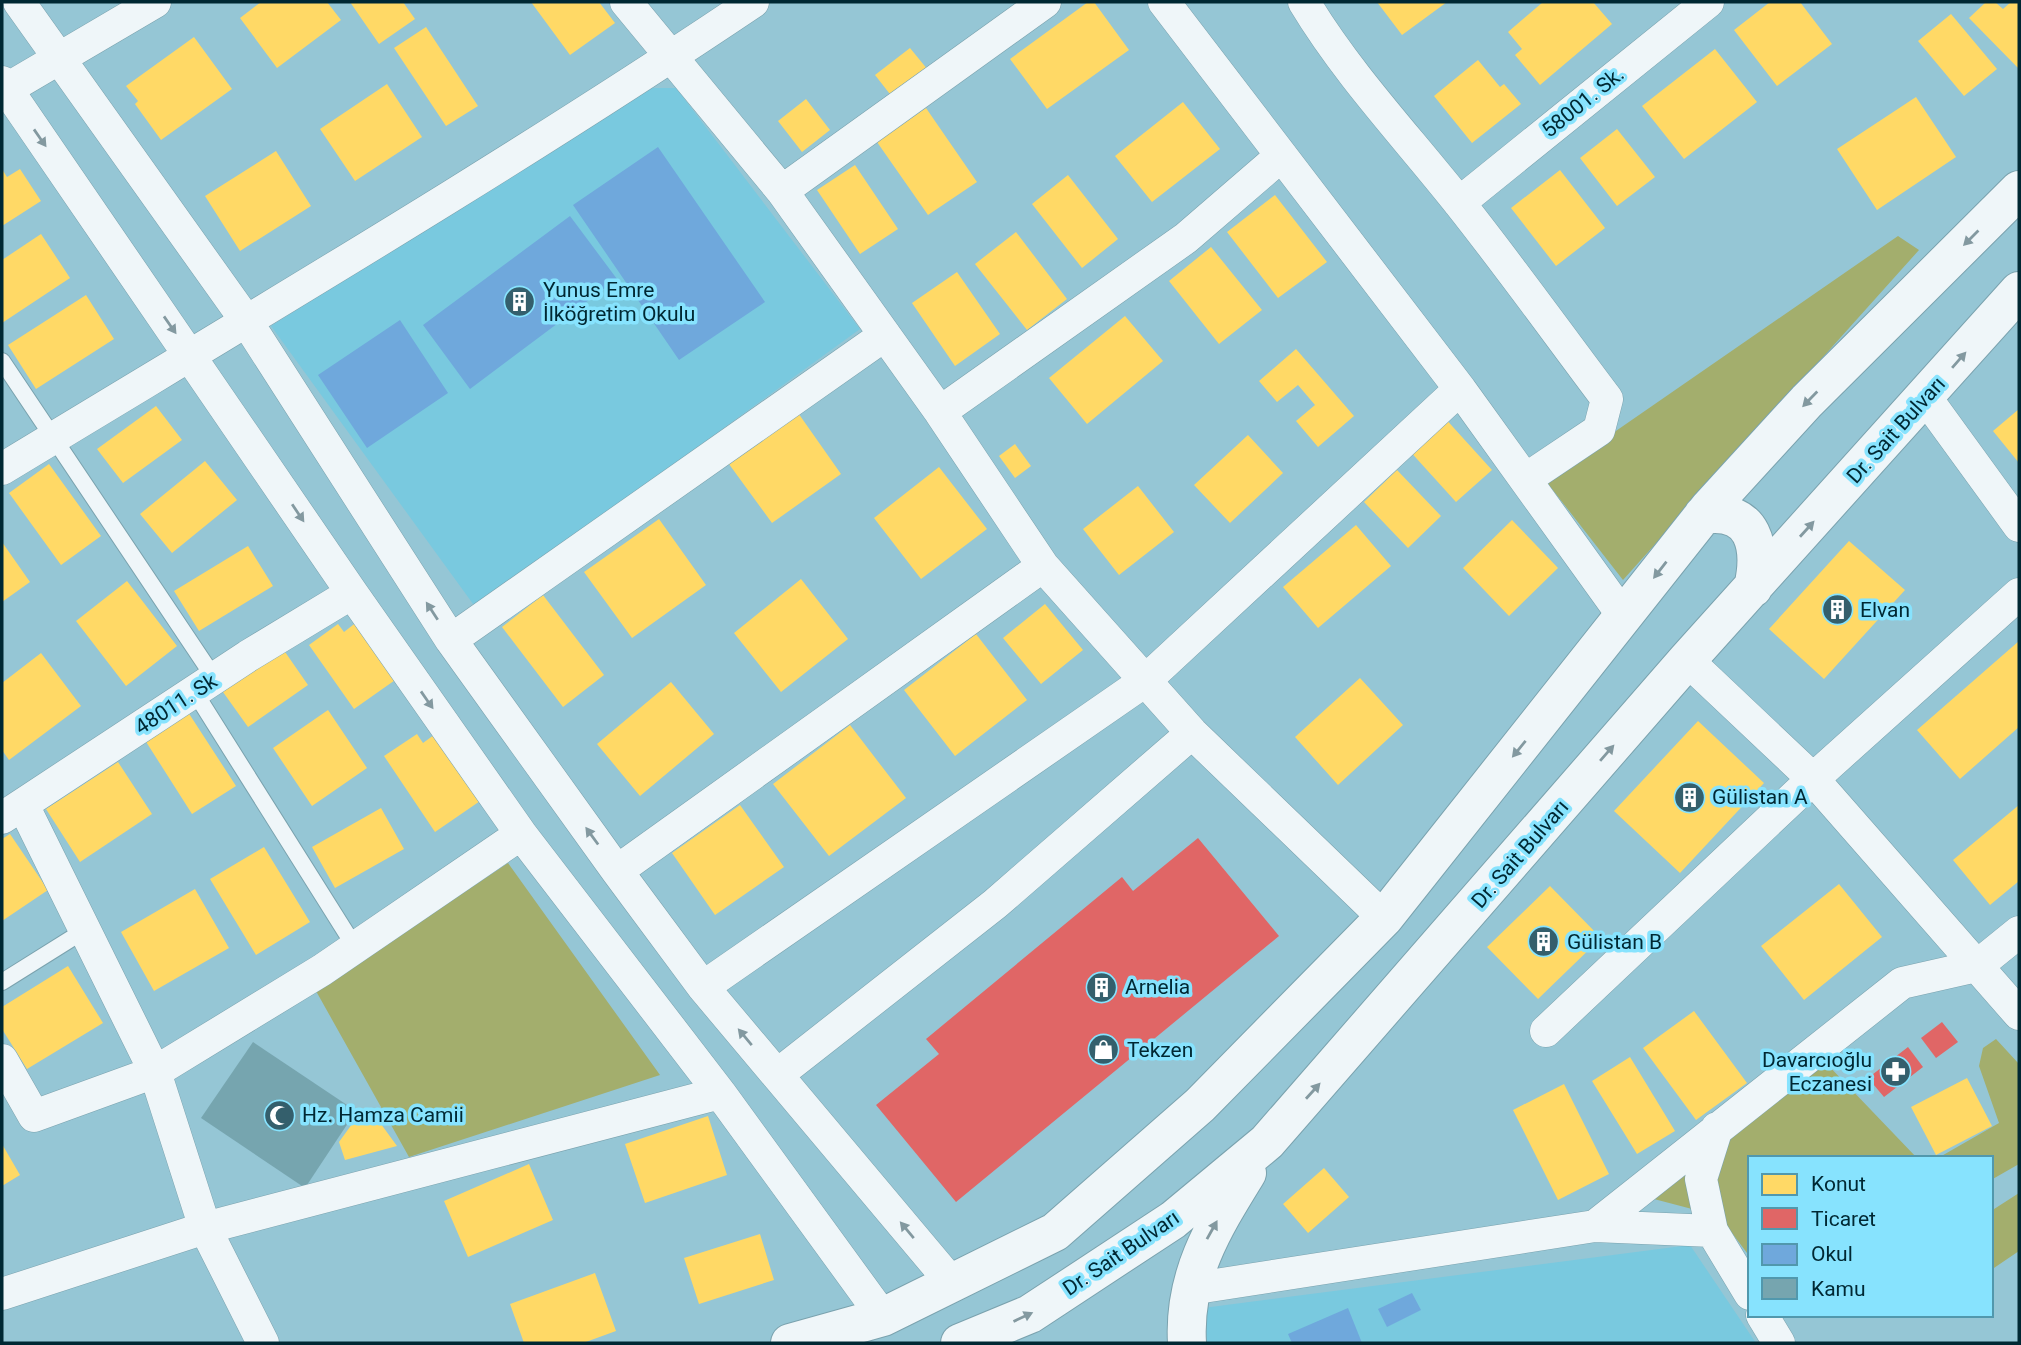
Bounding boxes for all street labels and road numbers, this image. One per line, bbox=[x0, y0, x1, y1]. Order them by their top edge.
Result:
street label: 58001. Sk. bbox=[1537, 62, 1629, 142]
street label: Dr. Sait Bulvarı bbox=[1842, 372, 1950, 488]
street label: 48011. Sk bbox=[131, 668, 222, 739]
street label: Dr. Sait Bulvarı bbox=[1467, 795, 1573, 913]
street label: Dr. Sait Bulvarı bbox=[1058, 1205, 1184, 1301]

